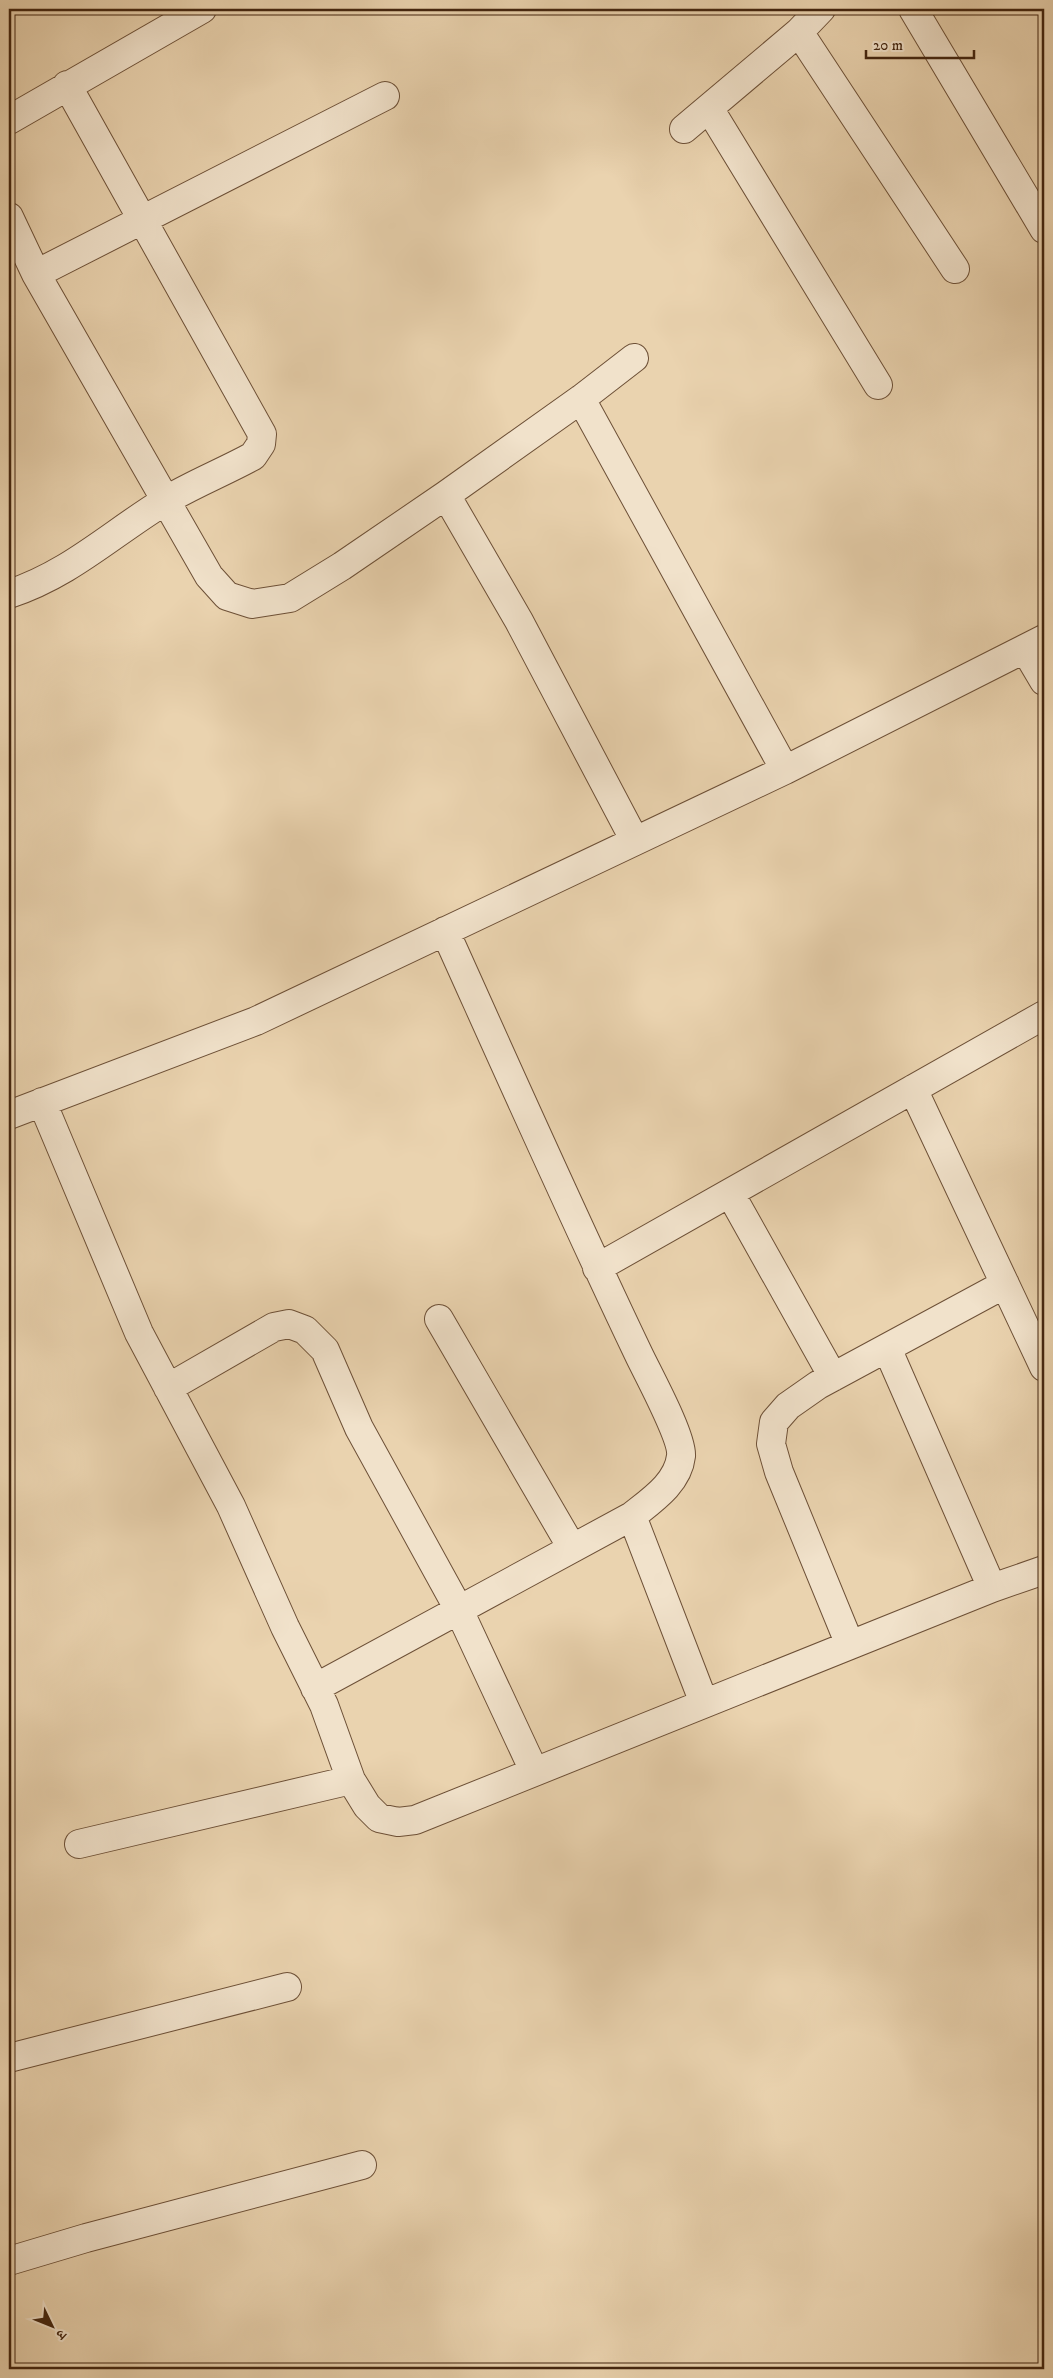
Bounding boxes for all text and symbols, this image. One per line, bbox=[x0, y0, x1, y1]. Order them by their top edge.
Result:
scale bar bbox=[866, 28, 973, 60]
text: 20 m bbox=[873, 36, 903, 55]
north arrow bbox=[28, 2300, 78, 2350]
text: उ bbox=[51, 2325, 70, 2344]

